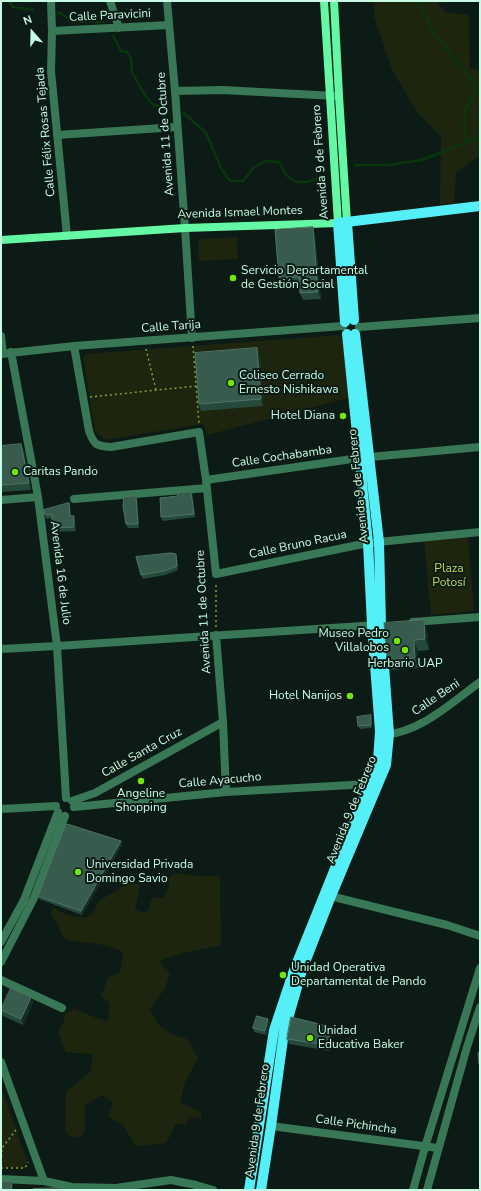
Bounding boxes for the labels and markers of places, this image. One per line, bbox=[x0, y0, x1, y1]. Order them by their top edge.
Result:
place label: Servicio Departamental de Gestión Social bbox=[241, 264, 368, 292]
marker: Servicio Departamental de Gestión Social bbox=[228, 273, 238, 283]
place label: Coliseo Cerrado Ernesto Nishikawa bbox=[239, 369, 339, 397]
marker: Coliseo Cerrado Ernesto Nishikawa bbox=[226, 378, 236, 388]
place label: Hotel Diana bbox=[271, 409, 335, 423]
marker: Hotel Diana bbox=[338, 411, 348, 421]
place label: Caritas Pando bbox=[23, 465, 98, 479]
marker: Caritas Pando bbox=[10, 467, 20, 477]
place label: Museo Pedro Villalobos bbox=[318, 627, 389, 655]
marker: Museo Pedro Villalobos bbox=[392, 636, 402, 646]
marker: Herbario UAP bbox=[400, 645, 410, 655]
place label: Herbario UAP bbox=[367, 657, 443, 671]
place label: Hotel Nanijos bbox=[269, 689, 342, 703]
marker: Hotel Nanijos bbox=[345, 691, 355, 701]
marker: Angeline Shopping bbox=[136, 776, 146, 786]
place label: Angeline Shopping bbox=[115, 787, 167, 815]
place label: Universidad Privada Domingo Savio bbox=[86, 858, 193, 886]
marker: Universidad Privada Domingo Savio bbox=[73, 867, 83, 877]
place label: Unidad Operativa Departamental de Pando bbox=[291, 961, 426, 989]
marker: Unidad Operativa Departamental de Pando bbox=[278, 970, 288, 980]
place label: Unidad Educativa Baker bbox=[318, 1024, 404, 1052]
marker: Unidad Educativa Baker bbox=[305, 1033, 315, 1043]

